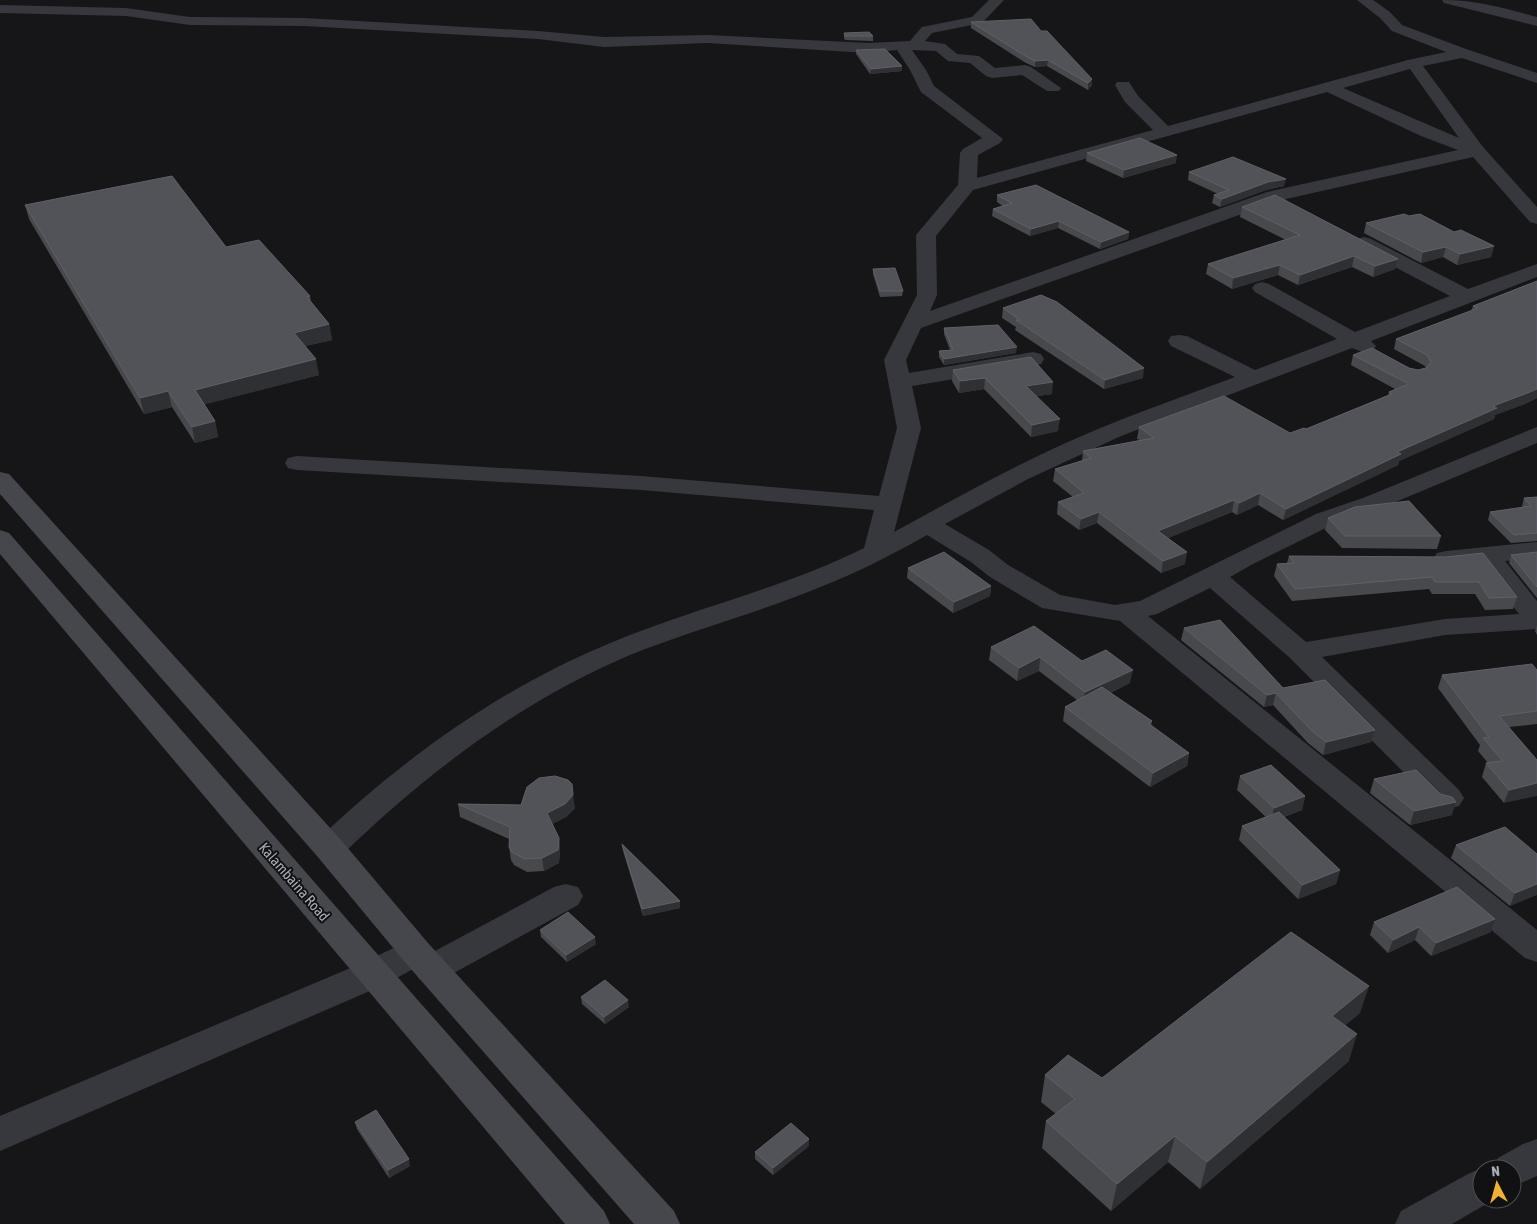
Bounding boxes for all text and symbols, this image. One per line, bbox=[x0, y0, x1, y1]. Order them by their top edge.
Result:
street label: Kalambaina Road bbox=[256, 839, 333, 924]
north arrow bbox=[1472, 1159, 1522, 1209]
text: N bbox=[1491, 1163, 1501, 1179]

